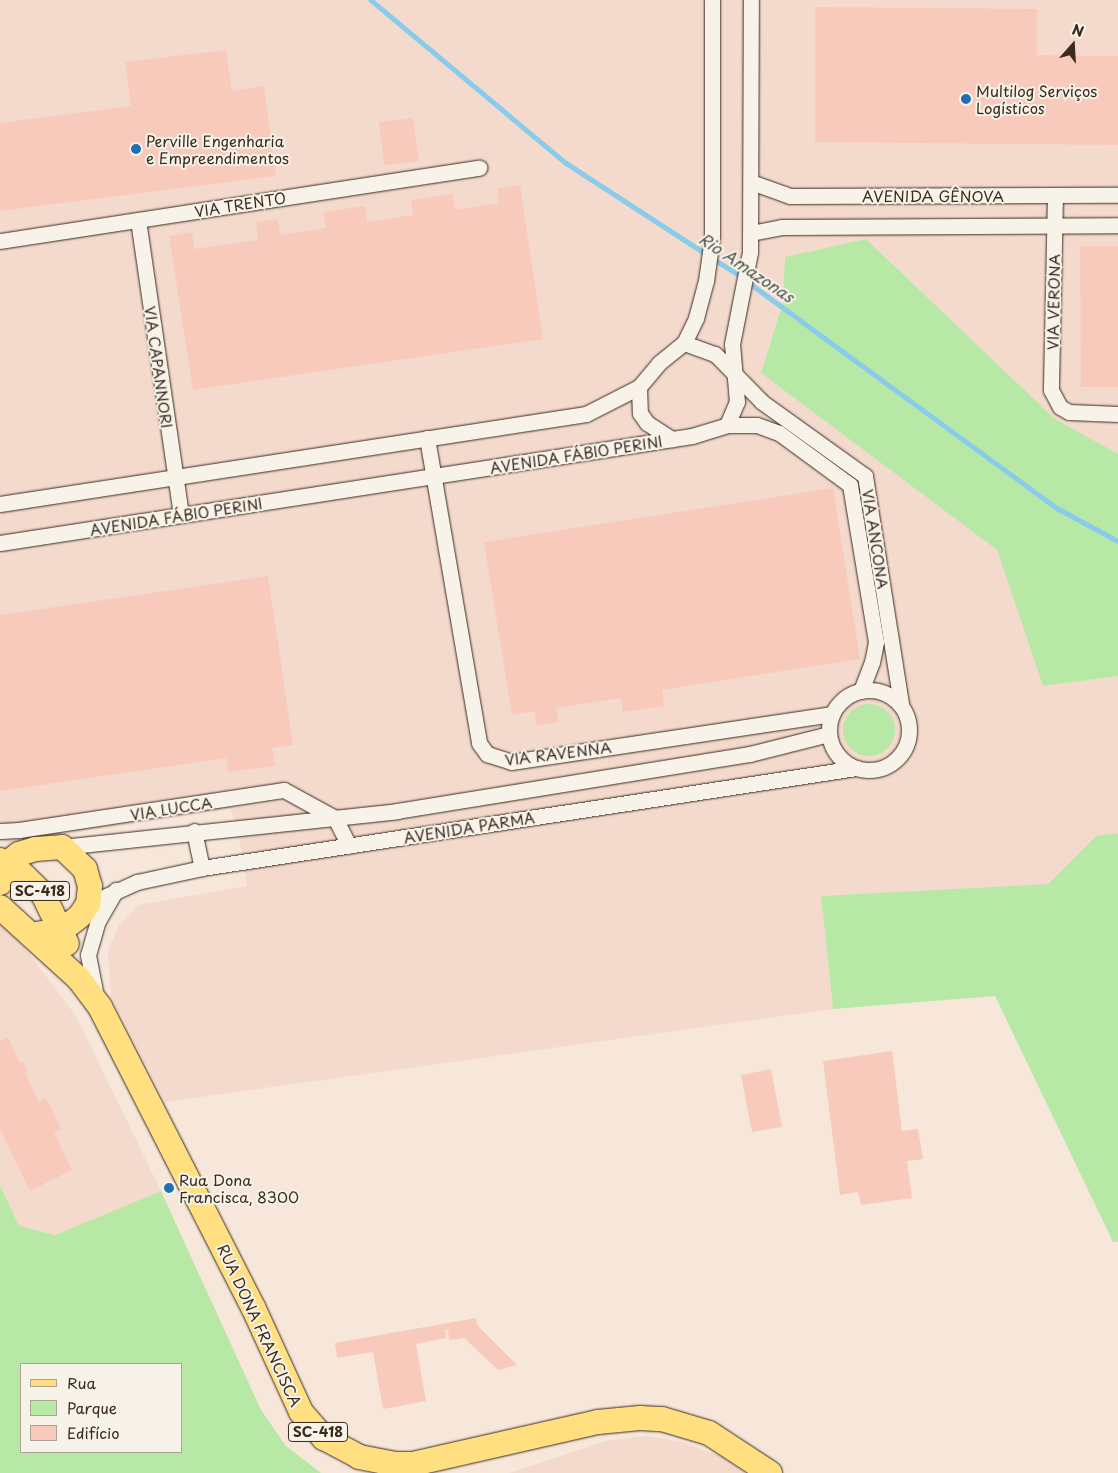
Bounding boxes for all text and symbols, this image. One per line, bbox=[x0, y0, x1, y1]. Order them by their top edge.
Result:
text: N bbox=[1069, 19, 1087, 42]
north arrow bbox=[1048, 20, 1098, 70]
place label: Multilog Serviços Logísticos bbox=[976, 81, 1097, 116]
marker: Multilog Serviços Logísticos bbox=[960, 93, 972, 105]
place label: Perville Engenharia e Empreendimentos bbox=[146, 131, 288, 166]
marker: Perville Engenharia e Empreendimentos bbox=[130, 143, 142, 155]
street label: AVENIDA GÊNOVA bbox=[863, 187, 1003, 205]
street label: VIA TRENTO bbox=[192, 188, 288, 220]
water label: Rio Amazonas bbox=[696, 228, 798, 306]
street label: VIA VERONA bbox=[1043, 254, 1063, 350]
street label: VIA CAPANNORI bbox=[141, 304, 177, 430]
street label: AVENIDA FÁBIO PERINI bbox=[488, 431, 664, 477]
street label: VIA ANCONA bbox=[859, 488, 893, 590]
street label: AVENIDA FÁBIO PERINI bbox=[88, 493, 264, 539]
street label: VIA RAVENNA bbox=[504, 738, 612, 768]
street label: VIA LUCCA bbox=[128, 793, 214, 823]
street label: AVENIDA PARMA bbox=[403, 808, 535, 846]
road number: SC-418 bbox=[9, 879, 71, 902]
place label: Rua Dona Francisca, 8300 bbox=[179, 1170, 299, 1205]
marker: Rua Dona Francisca, 8300 bbox=[163, 1182, 175, 1194]
street label: RUA DONA FRANCISCA bbox=[214, 1240, 306, 1410]
legend bbox=[20, 1363, 182, 1453]
text: Rua bbox=[67, 1371, 96, 1394]
text: Parque bbox=[67, 1396, 117, 1419]
road number: SC-418 bbox=[287, 1420, 349, 1444]
text: Edifício bbox=[67, 1421, 120, 1444]

